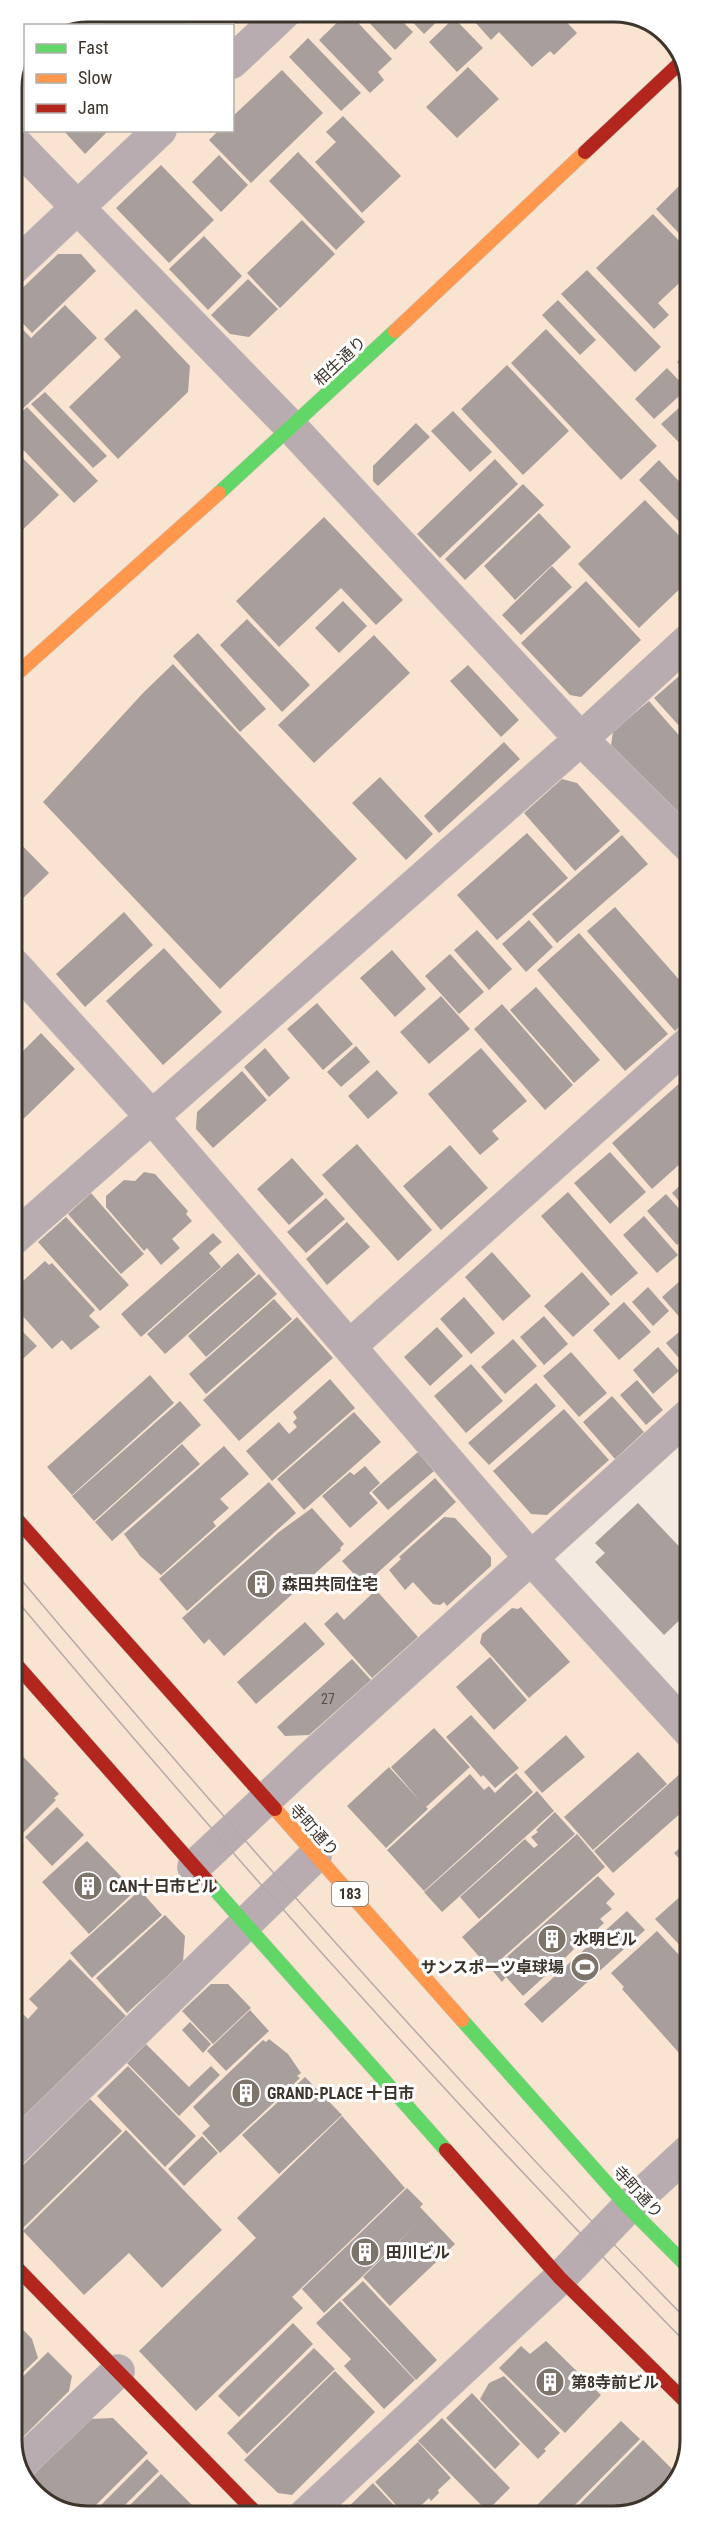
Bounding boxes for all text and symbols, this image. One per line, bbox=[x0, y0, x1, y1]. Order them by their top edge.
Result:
legend bbox=[24, 24, 234, 132]
text: Fast bbox=[78, 37, 109, 58]
text: Slow bbox=[78, 67, 113, 88]
text: Jam bbox=[78, 97, 109, 118]
street label: 相生通り bbox=[310, 332, 370, 390]
building icon: 森田共同住宅 bbox=[245, 1568, 277, 1600]
place label: 森田共同住宅 bbox=[282, 1575, 378, 1594]
house number: 27 bbox=[321, 1691, 335, 1707]
street label: 寺町通り bbox=[286, 1800, 342, 1860]
building icon: CAN十日市ビル bbox=[72, 1870, 104, 1902]
place label: CAN十日市ビル bbox=[109, 1877, 217, 1896]
road number: 183 bbox=[332, 1882, 368, 1906]
building icon: 水明ビル bbox=[536, 1923, 568, 1955]
place label: 水明ビル bbox=[573, 1930, 637, 1949]
sports icon: サンスポーツ卓球場 bbox=[569, 1951, 601, 1983]
place label: サンスポーツ卓球場 bbox=[421, 1958, 564, 1977]
building icon: GRAND-PLACE 十日市 bbox=[230, 2077, 262, 2109]
place label: GRAND-PLACE 十日市 bbox=[267, 2084, 414, 2103]
street label: 寺町通り bbox=[609, 2162, 667, 2222]
building icon: 田川ビル bbox=[349, 2236, 381, 2268]
place label: 田川ビル bbox=[386, 2243, 450, 2262]
building icon: 第8寺前ビル bbox=[534, 2366, 566, 2398]
place label: 第8寺前ビル bbox=[571, 2373, 659, 2392]

